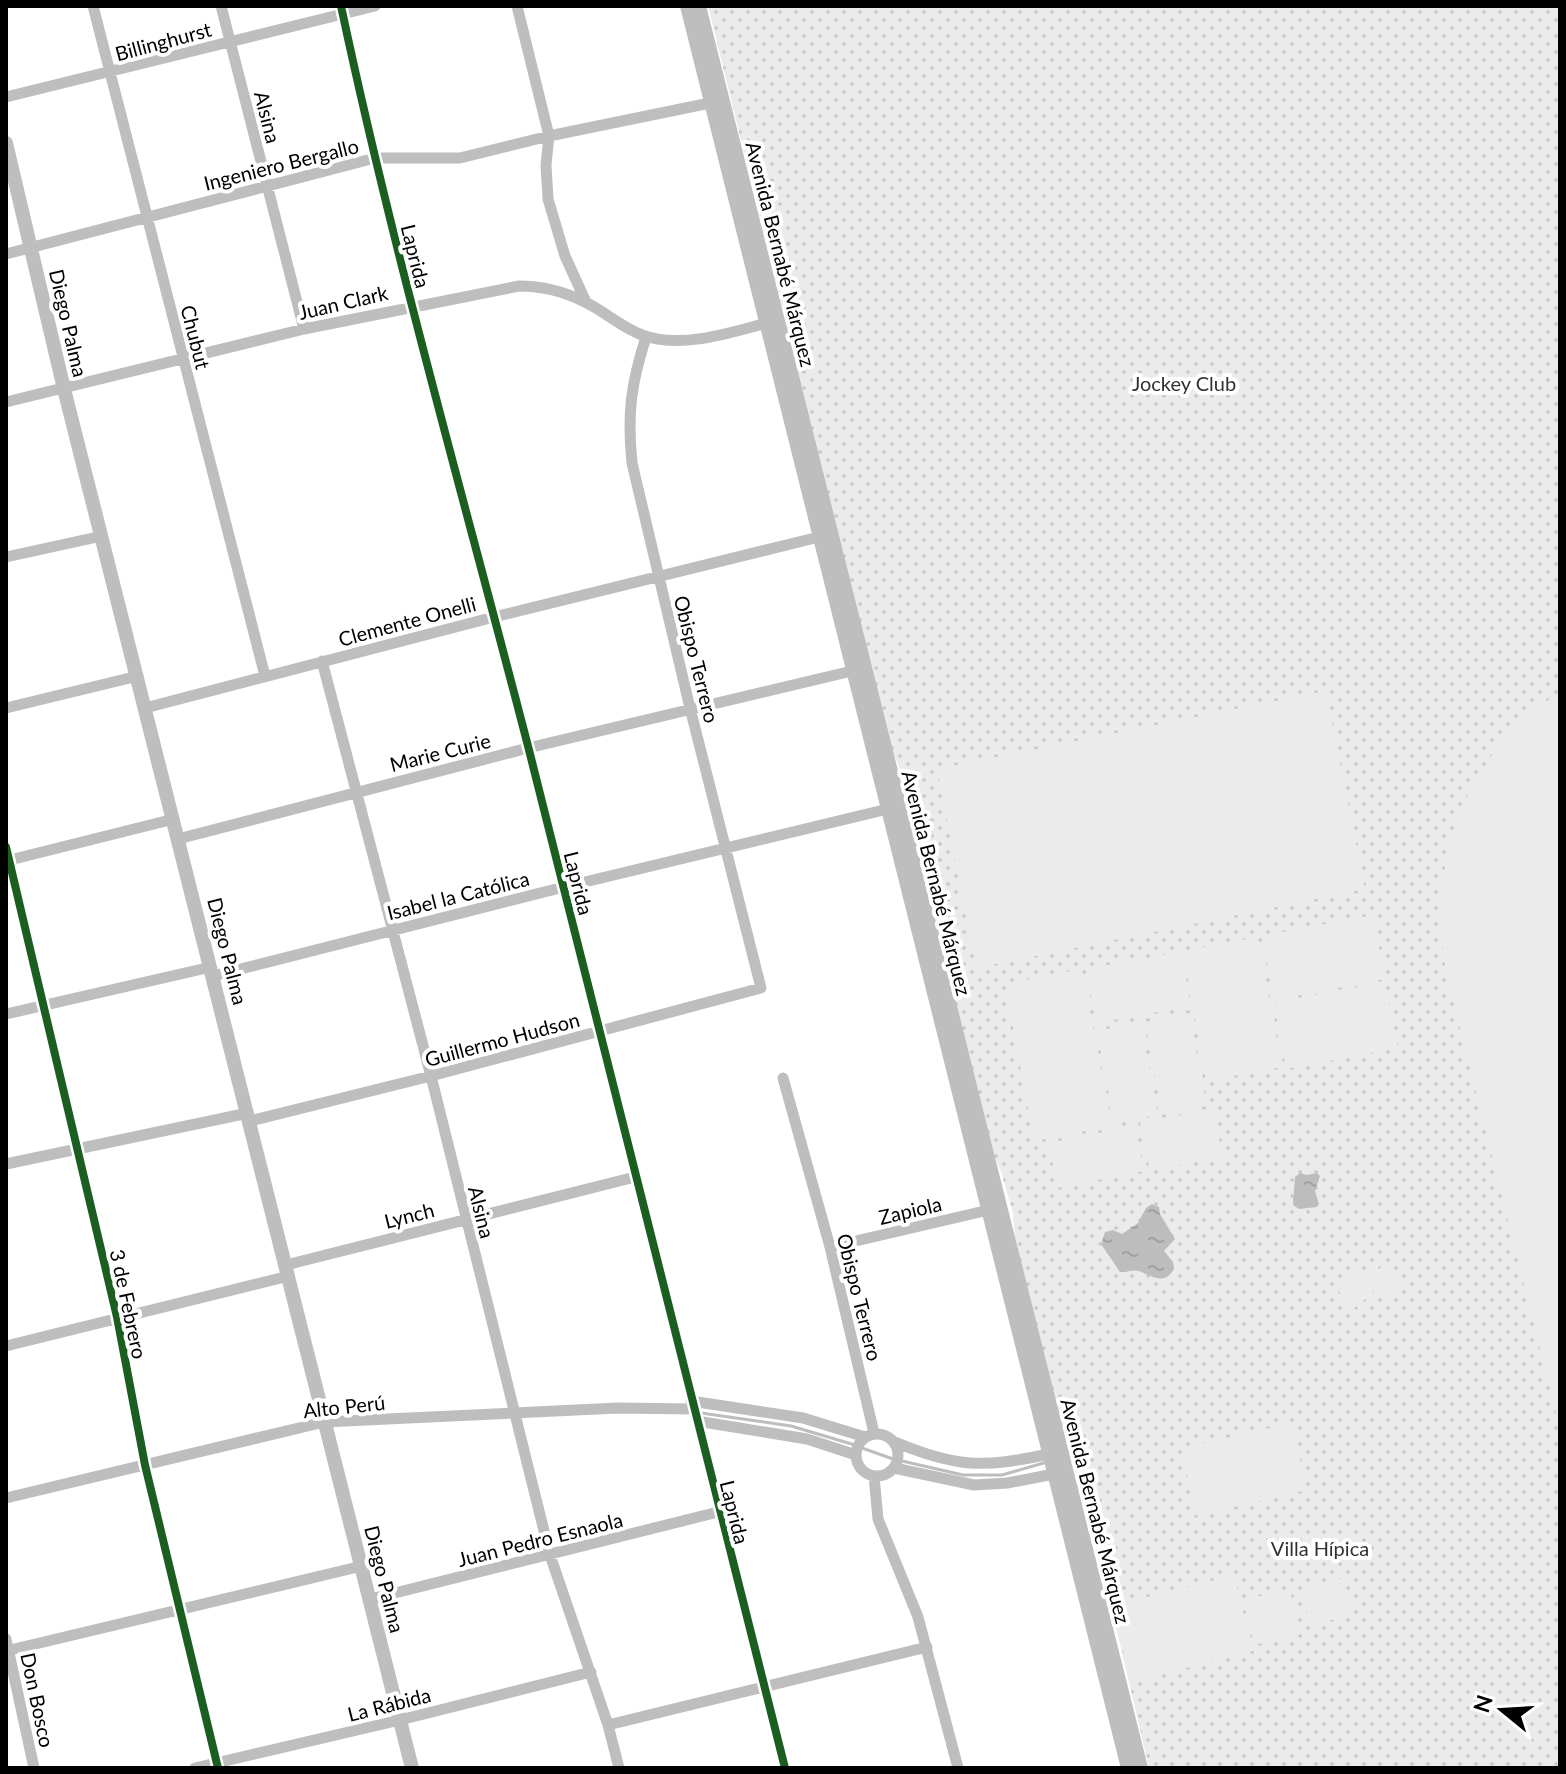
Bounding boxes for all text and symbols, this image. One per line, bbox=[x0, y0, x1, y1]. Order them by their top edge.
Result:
street label: Billinghurst bbox=[112, 17, 214, 65]
street label: Alsina bbox=[250, 88, 286, 146]
street label: Ingeniero Bergallo bbox=[201, 133, 361, 195]
street label: Avenida Bernabé Márquez bbox=[741, 139, 821, 369]
street label: Laprida bbox=[397, 222, 435, 290]
street label: Diego Palma bbox=[45, 267, 93, 379]
street label: Juan Clark bbox=[296, 280, 391, 324]
street label: Chubut bbox=[176, 302, 216, 372]
park label: Jockey Club bbox=[1132, 371, 1236, 395]
street label: Clemente Onelli bbox=[336, 591, 478, 651]
street label: Obispo Terrero bbox=[670, 593, 724, 725]
street label: Marie Curie bbox=[387, 728, 493, 776]
street label: Avenida Bernabé Márquez bbox=[897, 768, 977, 998]
street label: Laprida bbox=[560, 849, 598, 917]
street label: Isabel la Católica bbox=[384, 866, 532, 924]
street label: Diego Palma bbox=[203, 895, 253, 1007]
street label: Guillermo Hudson bbox=[422, 1007, 582, 1071]
street label: Alsina bbox=[464, 1183, 500, 1241]
street label: Zapiola bbox=[876, 1191, 944, 1229]
street label: Lynch bbox=[382, 1197, 436, 1233]
street label: Obispo Terrero bbox=[833, 1231, 887, 1363]
street label: 3 de Febrero bbox=[106, 1247, 152, 1361]
street label: Alto Perú bbox=[302, 1390, 386, 1422]
street label: Avenida Bernabé Márquez bbox=[1056, 1396, 1136, 1626]
street label: Laprida bbox=[716, 1478, 754, 1546]
street label: Juan Pedro Esnaola bbox=[455, 1507, 625, 1571]
street label: Diego Palma bbox=[360, 1523, 410, 1635]
park label: Villa Hípica bbox=[1271, 1536, 1369, 1560]
street label: Don Bosco bbox=[16, 1650, 60, 1750]
north arrow bbox=[1462, 1670, 1542, 1750]
street label: La Rábida bbox=[345, 1682, 433, 1726]
text: N bbox=[1467, 1691, 1498, 1716]

